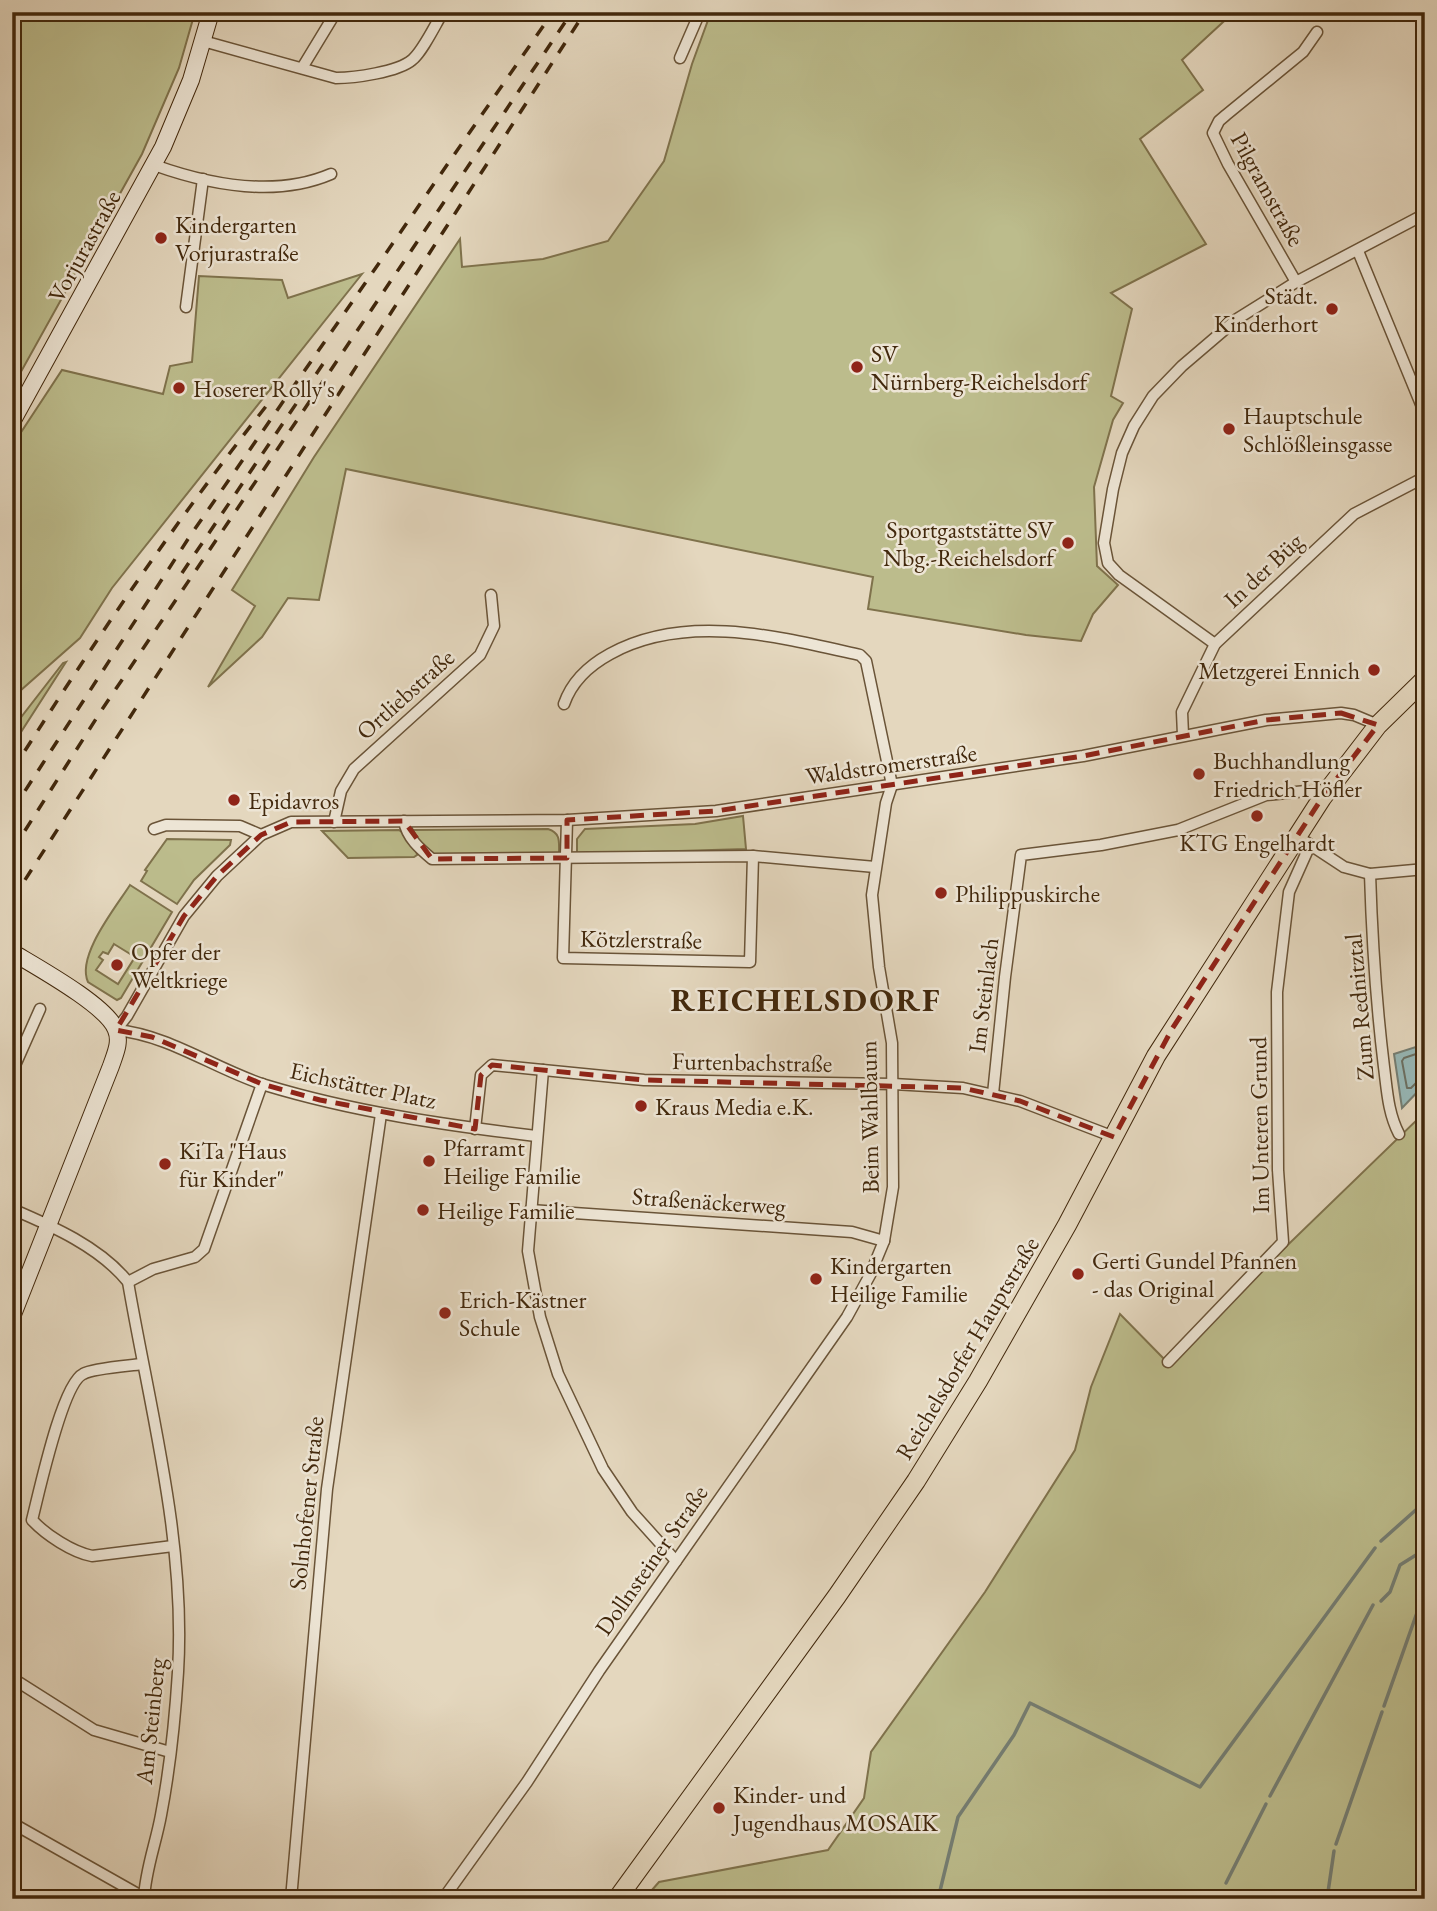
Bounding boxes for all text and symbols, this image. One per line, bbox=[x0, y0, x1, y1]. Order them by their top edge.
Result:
street label: Pilgramstraße bbox=[1224, 126, 1312, 252]
street label: Vorjurastraße bbox=[40, 184, 128, 308]
place label: Kindergarten Vorjurastraße bbox=[175, 209, 299, 268]
marker: Kindergarten Vorjurastraße bbox=[153, 230, 169, 246]
place label: Städt. Kinderhort bbox=[1214, 280, 1318, 339]
marker: Städt. Kinderhort bbox=[1324, 301, 1340, 317]
place label: SV Nürnberg-Reichelsdorf bbox=[871, 338, 1090, 397]
marker: SV Nürnberg-Reichelsdorf bbox=[849, 359, 865, 375]
place label: Hoserer Rolly's bbox=[193, 373, 335, 404]
marker: Hoserer Rolly's bbox=[171, 380, 187, 396]
place label: Hauptschule Schlößleinsgasse bbox=[1243, 400, 1392, 459]
marker: Hauptschule Schlößleinsgasse bbox=[1221, 421, 1237, 437]
place label: Sportgaststätte SV Nbg.-Reichelsdorf bbox=[883, 514, 1057, 573]
street label: In der Büg bbox=[1217, 525, 1309, 614]
marker: Sportgaststätte SV Nbg.-Reichelsdorf bbox=[1060, 535, 1076, 551]
street label: Ortliebstraße bbox=[349, 642, 461, 746]
place label: Metzgerei Ennich bbox=[1198, 655, 1360, 686]
marker: Metzgerei Ennich bbox=[1366, 662, 1382, 678]
street label: Waldstromerstraße bbox=[803, 737, 979, 791]
place label: Buchhandlung Friedrich Höfler bbox=[1213, 745, 1362, 804]
marker: Buchhandlung Friedrich Höfler bbox=[1191, 766, 1207, 782]
place label: Epidavros bbox=[248, 785, 339, 816]
marker: Epidavros bbox=[226, 792, 242, 808]
marker: KTG Engelhardt bbox=[1249, 808, 1265, 824]
place label: KTG Engelhardt bbox=[1179, 827, 1335, 858]
place label: Philippuskirche bbox=[955, 878, 1100, 909]
marker: Philippuskirche bbox=[933, 885, 949, 901]
street label: Kötzlerstraße bbox=[580, 922, 702, 956]
street label: Zum Rednitztal bbox=[1337, 932, 1381, 1082]
place label: Opfer der Weltkriege bbox=[131, 936, 228, 995]
street label: Im Steinlach bbox=[961, 936, 1005, 1054]
marker: Opfer der Weltkriege bbox=[109, 957, 125, 973]
district label: REICHELSDORF bbox=[671, 979, 941, 1021]
street label: Im Unteren Grund bbox=[1242, 1036, 1276, 1214]
street label: Beim Wahlbaum bbox=[852, 1040, 886, 1194]
street label: Furtenbachstraße bbox=[672, 1045, 832, 1079]
street label: Eichstätter Platz bbox=[287, 1054, 439, 1116]
place label: Kraus Media e.K. bbox=[655, 1091, 814, 1122]
marker: Kraus Media e.K. bbox=[633, 1098, 649, 1114]
place label: Pfarramt Heilige Familie bbox=[443, 1132, 581, 1191]
place label: KiTa "Haus für Kinder" bbox=[179, 1135, 287, 1194]
marker: Pfarramt Heilige Familie bbox=[421, 1153, 437, 1169]
marker: KiTa "Haus für Kinder" bbox=[157, 1156, 173, 1172]
street label: Straßenäckerweg bbox=[631, 1180, 787, 1222]
place label: Heilige Familie bbox=[437, 1195, 575, 1226]
marker: Heilige Familie bbox=[415, 1202, 431, 1218]
street label: Reichelsdorfer Hauptstraße bbox=[888, 1231, 1046, 1465]
place label: Gerti Gundel Pfannen - das Original bbox=[1092, 1245, 1298, 1304]
place label: Kindergarten Heilige Familie bbox=[830, 1250, 968, 1309]
marker: Gerti Gundel Pfannen - das Original bbox=[1070, 1266, 1086, 1282]
marker: Kindergarten Heilige Familie bbox=[808, 1271, 824, 1287]
place label: Erich-Kästner Schule bbox=[459, 1284, 586, 1343]
marker: Erich-Kästner Schule bbox=[437, 1305, 453, 1321]
street label: Solnhofener Straße bbox=[281, 1415, 331, 1591]
street label: Dollnsteiner Straße bbox=[588, 1479, 714, 1641]
street label: Am Steinberg bbox=[128, 1656, 172, 1787]
place label: Kinder- und Jugendhaus MOSAIK bbox=[731, 1779, 938, 1838]
marker: Kinder- und Jugendhaus MOSAIK bbox=[711, 1800, 727, 1816]

